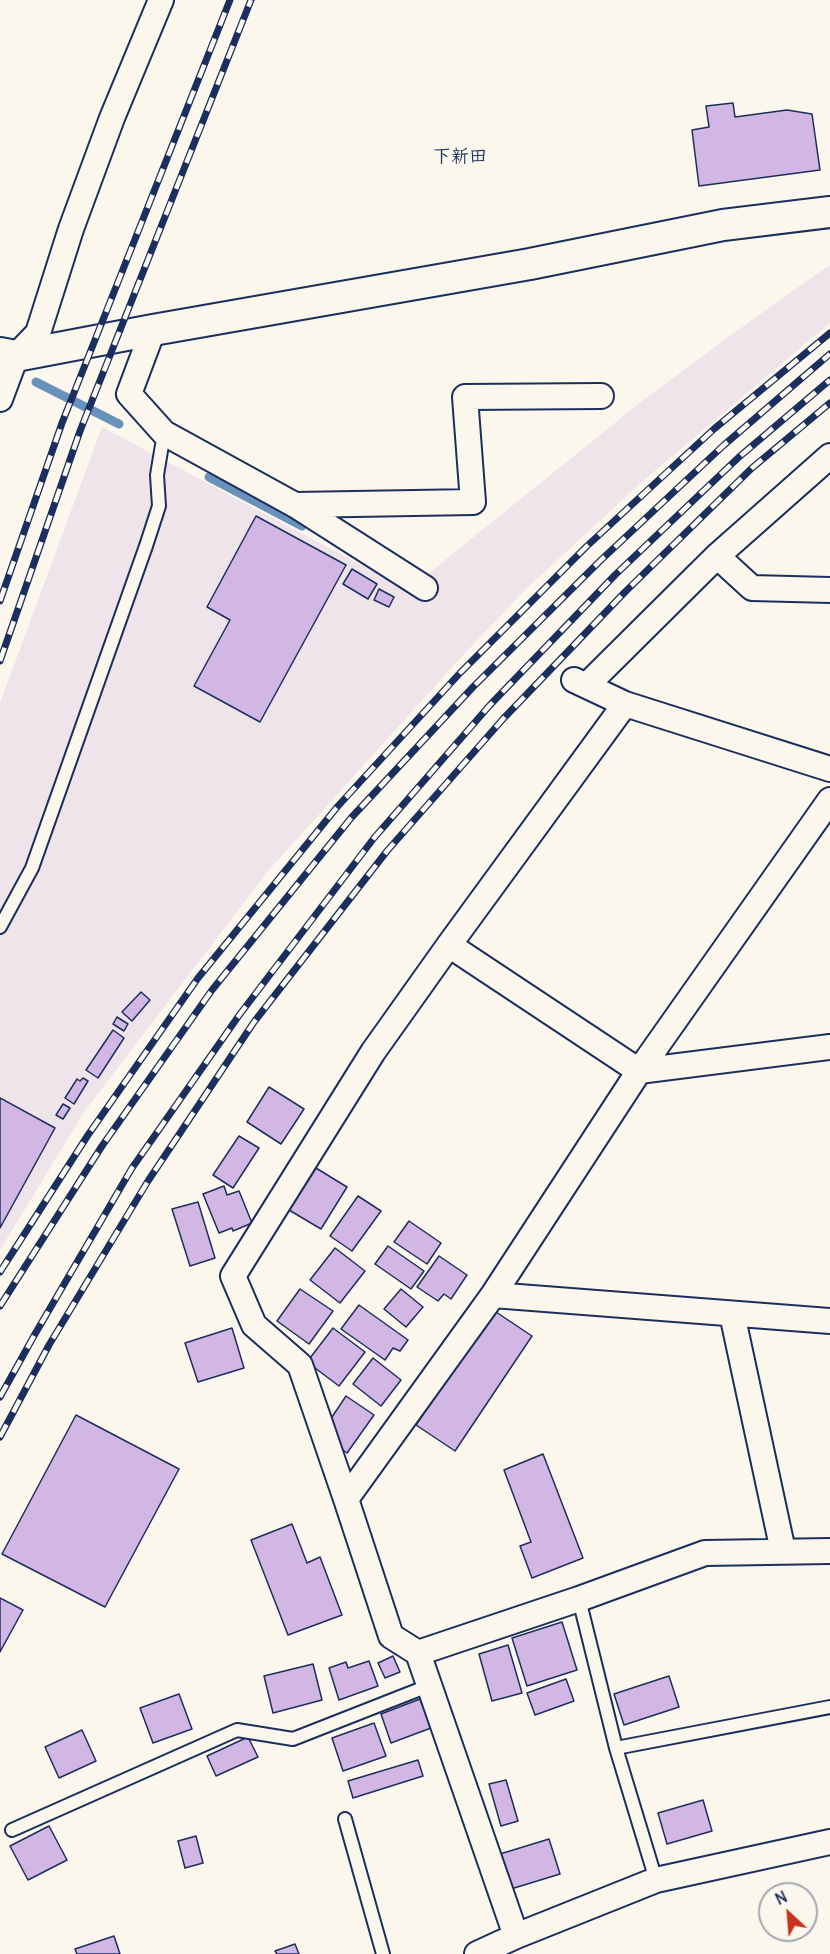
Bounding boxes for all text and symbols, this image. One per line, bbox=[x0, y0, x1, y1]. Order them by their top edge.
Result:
district label: 下新田 bbox=[433, 146, 487, 168]
north arrow bbox=[758, 1882, 818, 1942]
text: N bbox=[772, 1886, 790, 1909]

